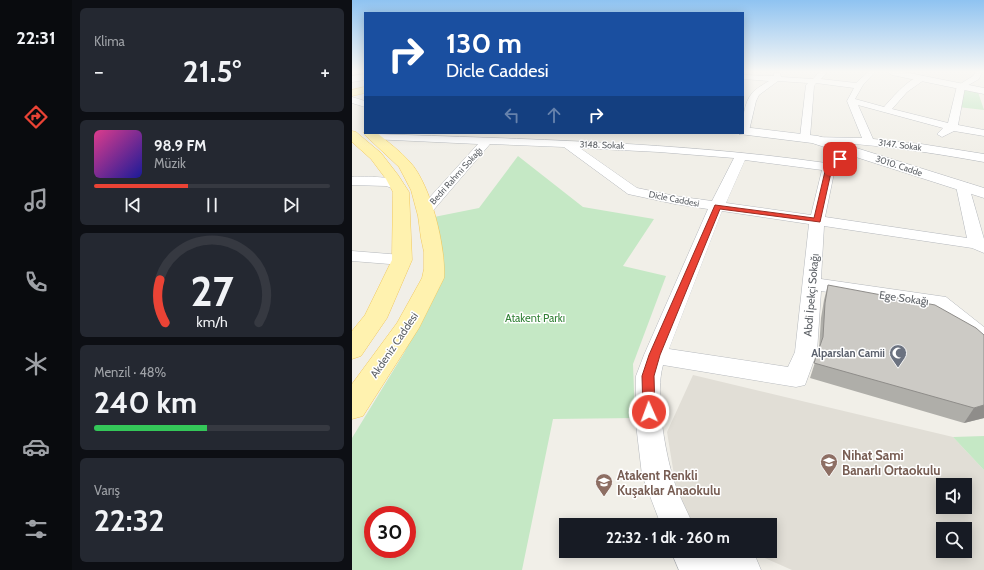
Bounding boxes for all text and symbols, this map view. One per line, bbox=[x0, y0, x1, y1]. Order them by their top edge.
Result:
text: 130 m bbox=[446, 26, 522, 60]
text: 22:31 bbox=[16, 27, 56, 49]
icon: right bbox=[380, 28, 432, 80]
text: Klima bbox=[94, 33, 125, 49]
text: 21.5° bbox=[183, 53, 241, 90]
text: − bbox=[94, 58, 104, 85]
text: + bbox=[320, 58, 330, 85]
text: Dicle Caddesi bbox=[446, 60, 549, 82]
icon: directions bbox=[22, 103, 50, 131]
icon: left bbox=[501, 104, 523, 126]
icon: ahead bbox=[543, 104, 565, 126]
icon: right bbox=[585, 104, 607, 126]
street label: 3147. Sokak bbox=[878, 136, 922, 153]
text: 98.9 FM bbox=[154, 137, 207, 155]
street label: 3148. Sokak bbox=[579, 138, 625, 151]
pin bbox=[823, 142, 857, 176]
street label: Bedri Rahmi Sokağı bbox=[427, 145, 484, 206]
icon: arrive bbox=[829, 148, 851, 170]
street label: 3010. Cadde bbox=[874, 153, 924, 178]
text: Müzik bbox=[154, 155, 186, 171]
icon: music bbox=[22, 186, 50, 214]
street label: Dicle Caddesi bbox=[648, 188, 700, 209]
icon: previous bbox=[122, 194, 144, 216]
icon: pause bbox=[201, 194, 223, 216]
icon: next bbox=[280, 194, 302, 216]
street label: Abdi İpekçi Sokağı bbox=[800, 253, 822, 337]
text: 27 bbox=[190, 266, 234, 316]
icon: phone bbox=[22, 268, 50, 296]
street label: Ege Sokağı bbox=[878, 288, 930, 308]
street label: Akdeniz Caddesi bbox=[367, 310, 421, 380]
park label: Atakent Parkı bbox=[505, 311, 565, 325]
text: km/h bbox=[196, 313, 228, 331]
mosque icon: Alparslan Camii bbox=[888, 343, 908, 368]
place label: Alparslan Camii bbox=[811, 346, 885, 360]
icon: climate bbox=[22, 350, 50, 378]
text: Menzil · 48% bbox=[94, 364, 166, 380]
text: 240 km bbox=[94, 384, 197, 421]
position arrow bbox=[628, 391, 670, 433]
icon: car bbox=[22, 433, 50, 461]
place label: Nihat Sami Banarlı Ortaokulu bbox=[842, 447, 940, 478]
school or university icon: Nihat Sami Banarlı Ortaokulu bbox=[819, 452, 839, 477]
place label: Atakent Renkli Kuşaklar Anaokulu bbox=[617, 467, 721, 498]
school or university icon: Atakent Renkli Kuşaklar Anaokulu bbox=[594, 472, 614, 497]
map controls bbox=[936, 478, 972, 558]
button: sound bbox=[936, 478, 972, 514]
text: Varış bbox=[94, 482, 120, 498]
text: 22:32 bbox=[94, 502, 164, 539]
speed limit sign: 30 bbox=[364, 506, 416, 558]
icon: filters bbox=[22, 515, 50, 543]
button: search bbox=[936, 522, 972, 558]
text: 22:32 · 1 dk · 260 m bbox=[606, 529, 730, 547]

